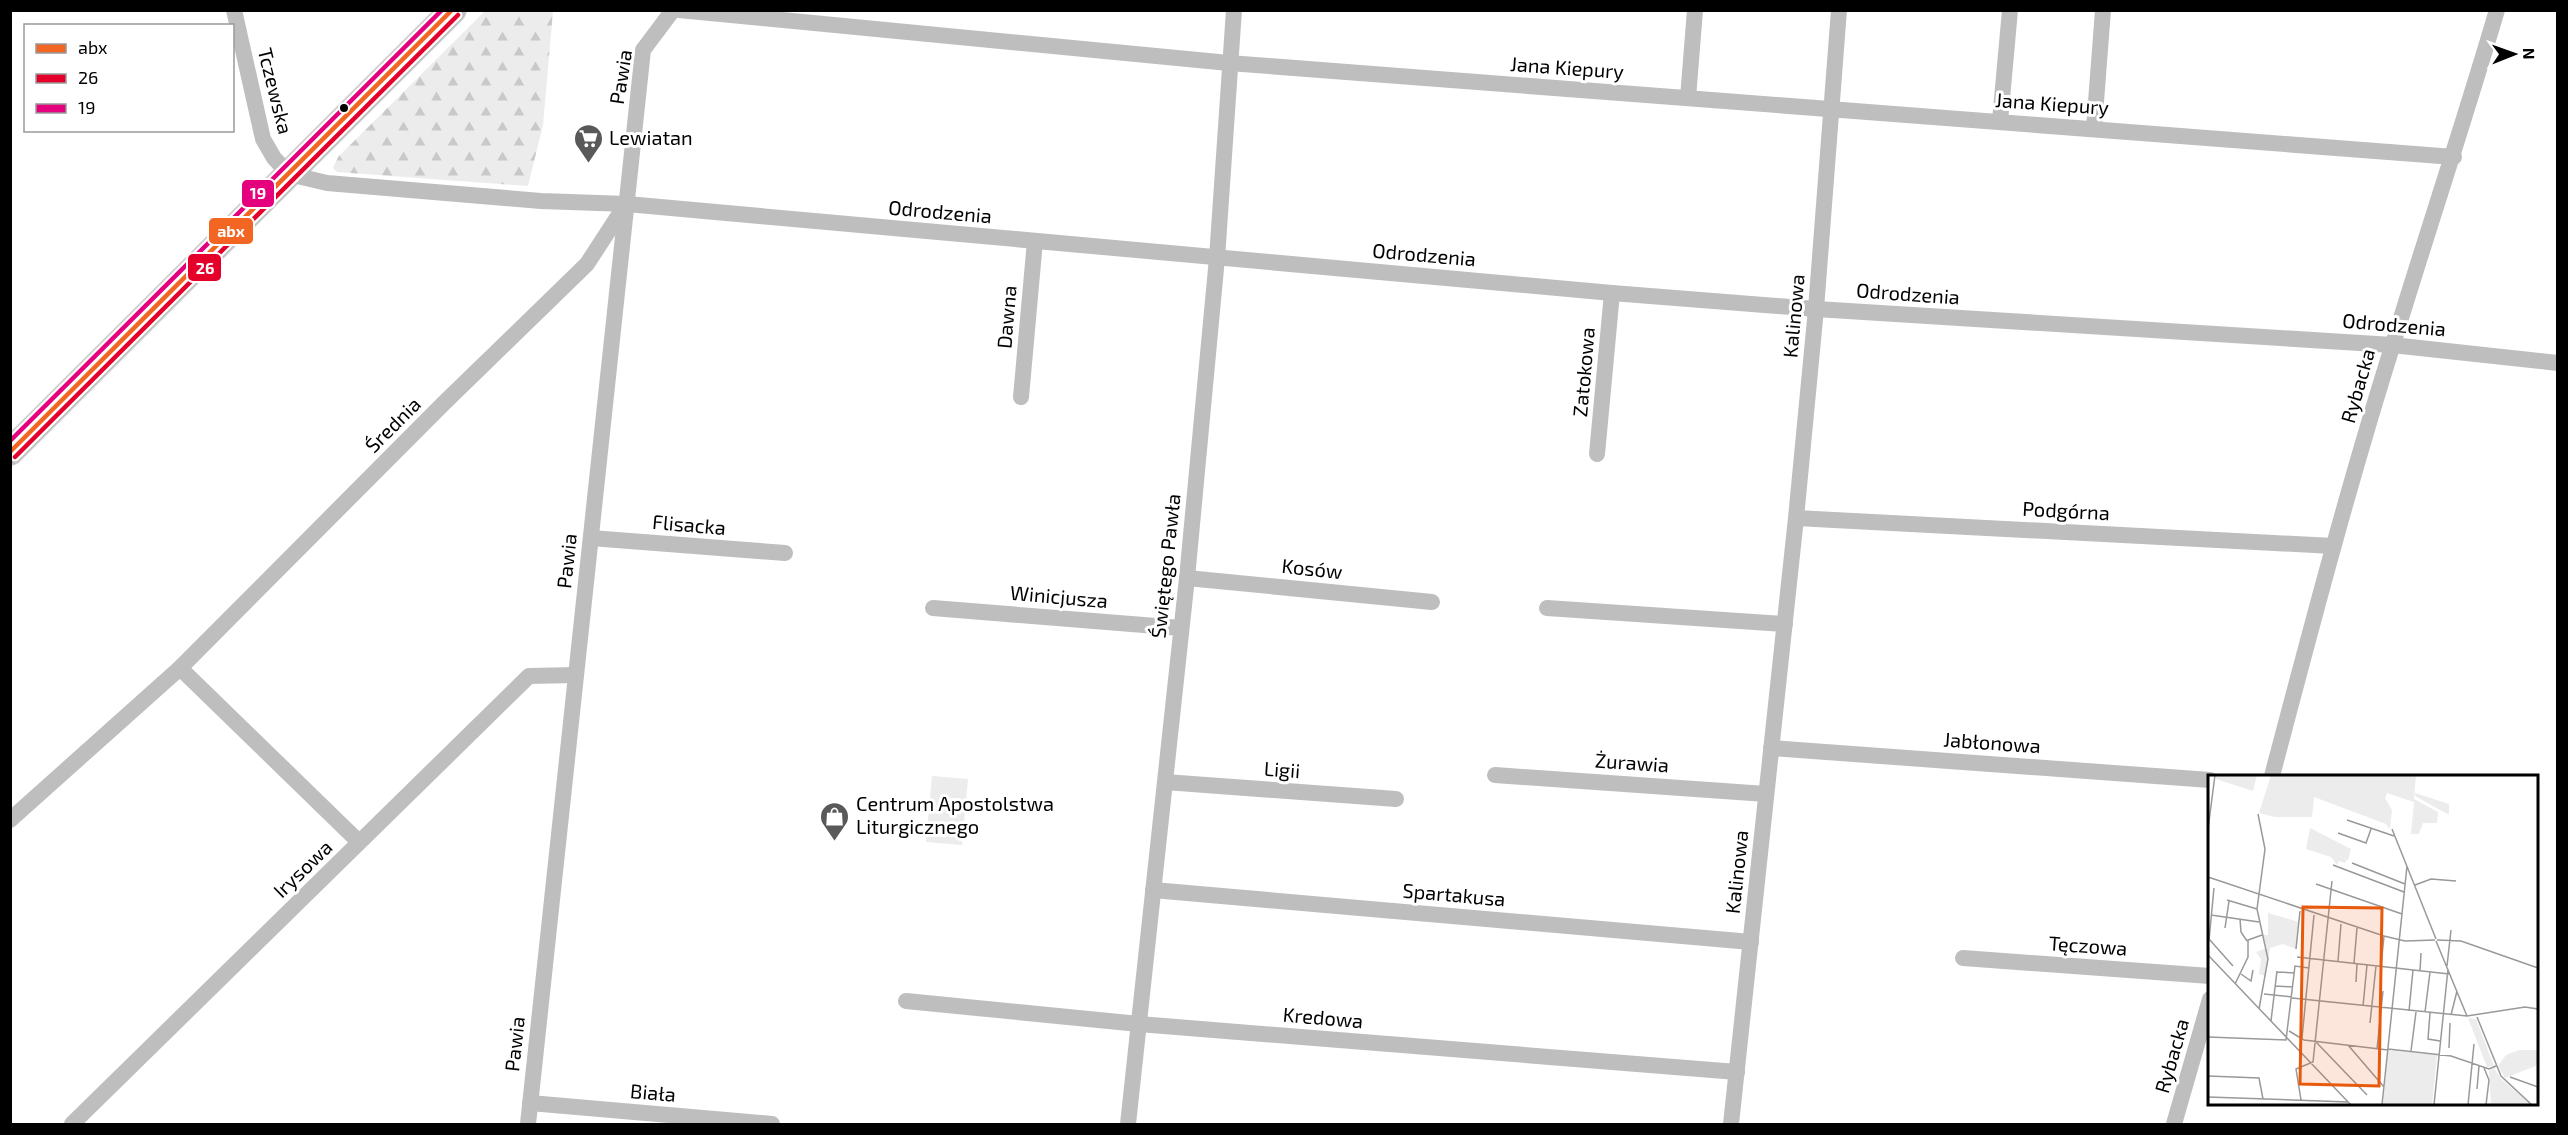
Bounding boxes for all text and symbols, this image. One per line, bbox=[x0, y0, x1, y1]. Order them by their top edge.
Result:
legend bbox=[24, 24, 234, 132]
north arrow bbox=[2484, 24, 2544, 84]
text: abx bbox=[78, 36, 108, 58]
street label: Tczewska bbox=[254, 45, 298, 136]
street label: Pawia bbox=[604, 48, 636, 106]
text: N bbox=[2520, 48, 2539, 60]
street label: Jana Kiepury bbox=[1509, 51, 1625, 83]
text: 26 bbox=[78, 66, 98, 88]
street label: Jana Kiepury bbox=[1994, 87, 2110, 119]
text: 19 bbox=[78, 96, 95, 118]
unlabelled marker bbox=[338, 102, 350, 114]
supermarket icon: Lewiatan bbox=[572, 122, 604, 164]
place label: Lewiatan bbox=[609, 125, 693, 149]
line badge: 19 bbox=[241, 179, 275, 208]
text: 19 bbox=[250, 183, 266, 202]
street label: Odrodzenia bbox=[887, 195, 993, 227]
line badge: abx bbox=[208, 217, 254, 245]
text: abx bbox=[217, 221, 245, 240]
street label: Odrodzenia bbox=[1371, 238, 1477, 270]
line badge: 26 bbox=[187, 253, 222, 282]
text: 26 bbox=[196, 258, 214, 277]
street label: Kalinowa bbox=[1777, 273, 1809, 359]
street label: Odrodzenia bbox=[1855, 277, 1961, 309]
street label: Dawna bbox=[991, 284, 1021, 350]
street label: Odrodzenia bbox=[2341, 308, 2447, 340]
street label: Zatokowa bbox=[1567, 326, 1599, 418]
street label: Rybacka bbox=[2335, 346, 2379, 426]
street label: Średnia bbox=[360, 392, 425, 457]
street label: Świętego Pawła bbox=[1145, 492, 1185, 639]
street label: Podgórna bbox=[2022, 496, 2110, 524]
street label: Flisacka bbox=[651, 509, 727, 539]
street label: Pawia bbox=[551, 532, 581, 590]
street label: Kosów bbox=[1281, 553, 1344, 583]
street label: Winicjusza bbox=[1009, 580, 1109, 612]
street label: Jabłonowa bbox=[1943, 727, 2041, 757]
street label: Żurawia bbox=[1594, 747, 1670, 777]
street label: Ligii bbox=[1263, 756, 1301, 782]
inset map bbox=[2208, 775, 2538, 1105]
place label: Centrum Apostolstwa Liturgicznego bbox=[856, 791, 1054, 838]
shop icon: Centrum Apostolstwa Liturgicznego bbox=[819, 800, 851, 842]
street label: Kalinowa bbox=[1720, 829, 1752, 915]
street label: Irysowa bbox=[268, 834, 337, 902]
street label: Spartakusa bbox=[1402, 878, 1507, 910]
street label: Tęczowa bbox=[2048, 930, 2128, 960]
street label: Kredowa bbox=[1282, 1002, 1364, 1032]
street label: Pawia bbox=[499, 1015, 529, 1073]
street label: Rybacka bbox=[2149, 1016, 2193, 1096]
street label: Biała bbox=[629, 1078, 677, 1106]

